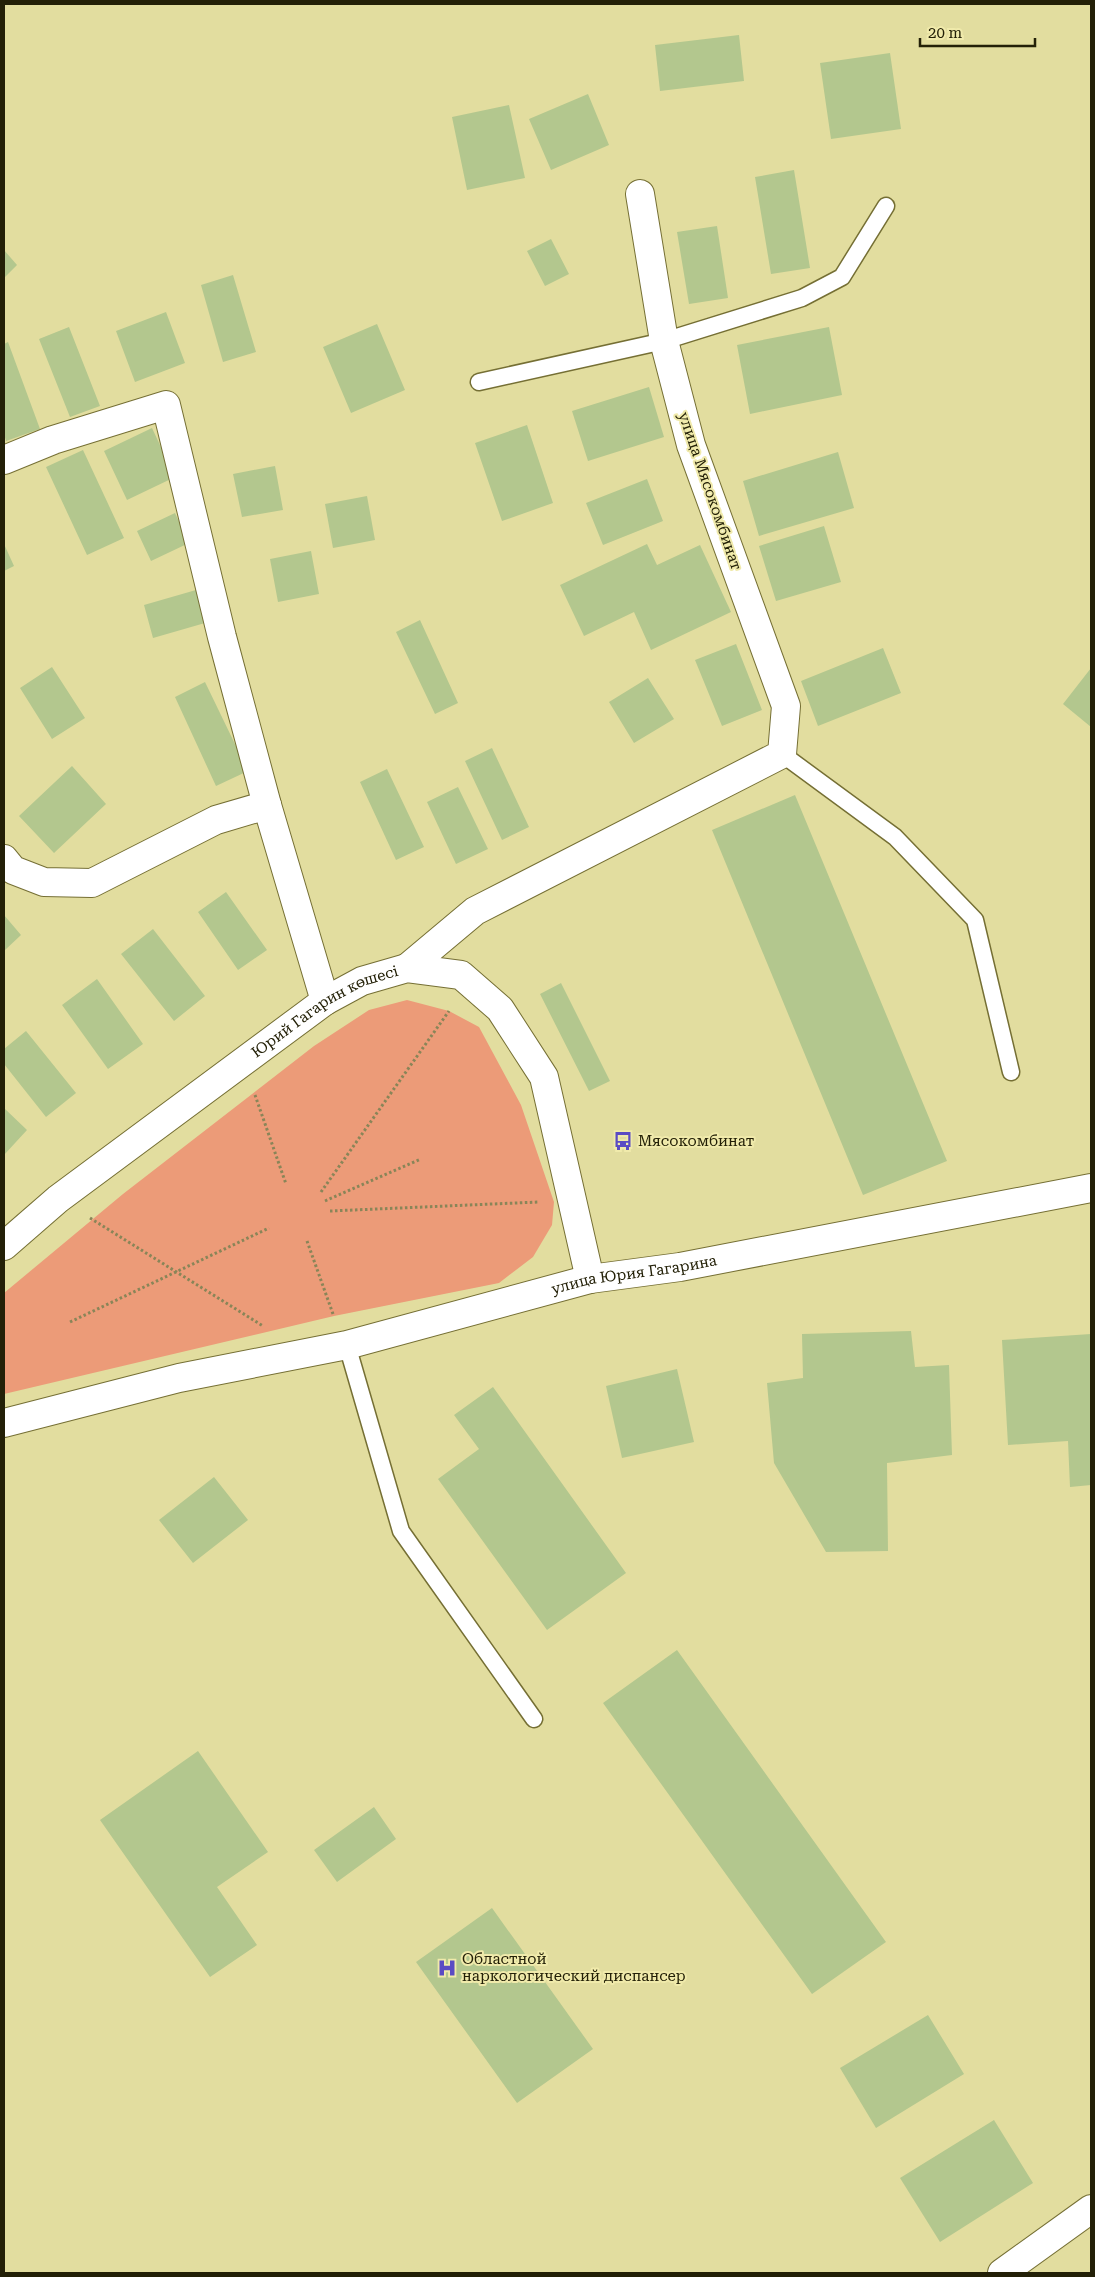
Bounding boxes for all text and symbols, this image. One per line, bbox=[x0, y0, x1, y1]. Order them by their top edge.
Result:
scale bar bbox=[920, 15, 1035, 47]
text: 20 m bbox=[928, 24, 963, 42]
street label: улица Мясокомбинат bbox=[674, 410, 746, 572]
street label: Юрий Гагарин көшесі bbox=[248, 962, 401, 1061]
bus stop icon: Мясокомбинат bbox=[612, 1130, 634, 1152]
place label: Мясокомбинат bbox=[638, 1132, 754, 1150]
street label: улица Юрия Гагарина bbox=[549, 1251, 718, 1298]
place label: Областной наркологический диспансер bbox=[462, 1950, 686, 1985]
hospital icon: Областной наркологический диспансер bbox=[436, 1957, 458, 1979]

